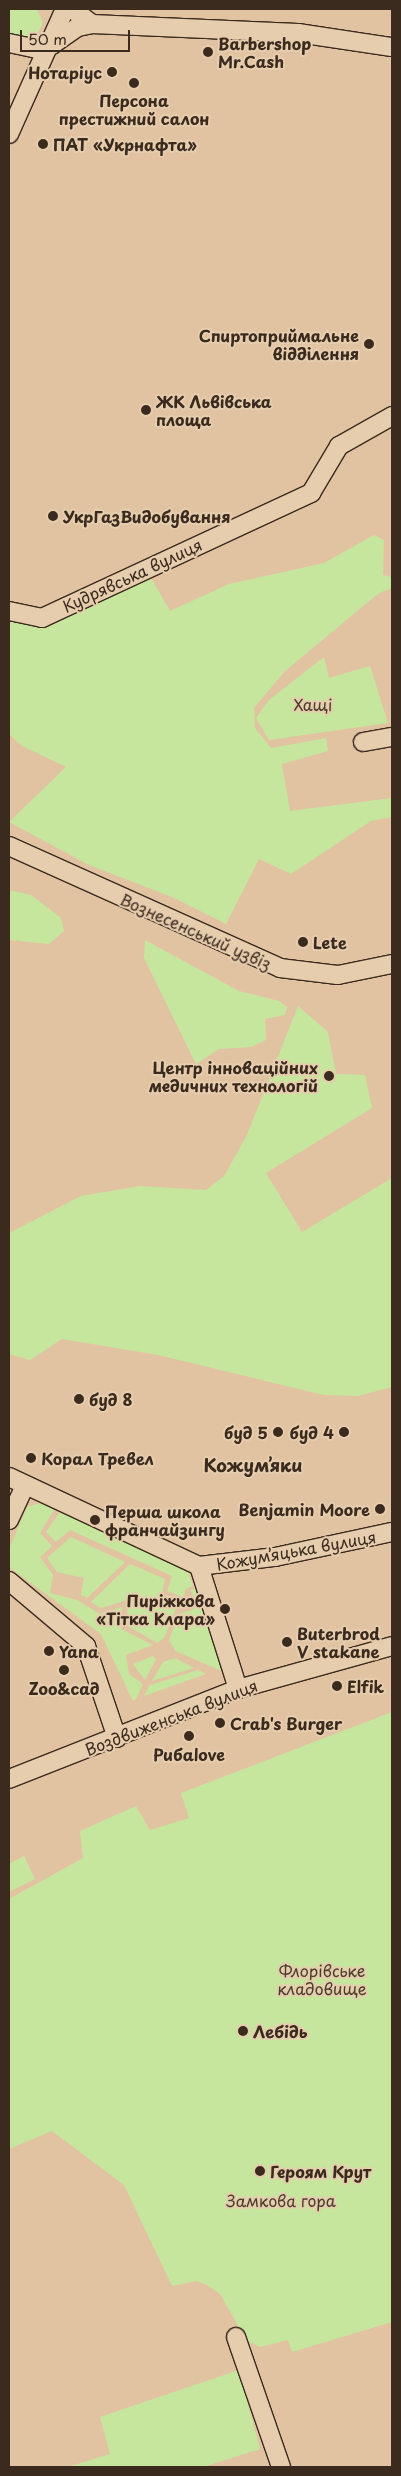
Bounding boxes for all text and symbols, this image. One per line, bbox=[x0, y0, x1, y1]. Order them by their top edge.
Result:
scale bar bbox=[22, 20, 132, 52]
text: 50 m bbox=[28, 27, 67, 50]
place label: Barbershop Mr.Cash bbox=[218, 33, 311, 71]
marker: Barbershop Mr.Cash bbox=[202, 46, 214, 58]
place label: Нотаріус bbox=[28, 62, 102, 82]
marker: Нотаріус bbox=[106, 66, 118, 78]
marker: Персона престижний салон bbox=[128, 77, 140, 89]
place label: Персона престижний салон bbox=[58, 90, 210, 128]
place label: ПАТ «Укрнафта» bbox=[53, 134, 197, 154]
marker: ПАТ «Укрнафта» bbox=[37, 138, 49, 150]
place label: Спиртоприймальне відділення bbox=[199, 325, 359, 363]
marker: Спиртоприймальне відділення bbox=[363, 338, 375, 350]
place label: ЖК Львівська площа bbox=[156, 391, 272, 429]
marker: ЖК Львівська площа bbox=[140, 404, 152, 416]
place label: УкрГазВидобування bbox=[63, 506, 230, 526]
marker: УкрГазВидобування bbox=[47, 510, 59, 522]
street label: Кудрявська вулиця bbox=[59, 534, 205, 616]
park label: Хащі bbox=[294, 694, 332, 714]
street label: Вознесенський узвіз bbox=[117, 889, 275, 973]
place label: Lete bbox=[313, 932, 347, 952]
marker: Lete bbox=[297, 936, 309, 948]
place label: Центр інноваційних медичних технологій bbox=[148, 1057, 318, 1095]
marker: Центр інноваційних медичних технологій bbox=[322, 1069, 336, 1083]
place label: буд 8 bbox=[89, 1389, 133, 1409]
marker: буд 8 bbox=[73, 1393, 85, 1405]
place label: буд 5 bbox=[224, 1422, 268, 1442]
place label: буд 4 bbox=[289, 1422, 334, 1442]
marker: буд 5 bbox=[272, 1426, 284, 1438]
marker: буд 4 bbox=[338, 1426, 350, 1438]
place label: Корал Тревел bbox=[41, 1448, 153, 1468]
marker: Корал Тревел bbox=[25, 1452, 37, 1464]
district label: Кожумʼяки bbox=[203, 1454, 303, 1476]
place label: Benjamin Moore bbox=[238, 1499, 370, 1519]
place label: Перша школа франчайзингу bbox=[105, 1501, 225, 1539]
marker: Benjamin Moore bbox=[374, 1503, 386, 1515]
marker: Перша школа франчайзингу bbox=[89, 1514, 101, 1526]
street label: Кожумʼяцька вулиця bbox=[214, 1526, 378, 1574]
place label: Пиріжкова «Тітка Клара» bbox=[95, 1590, 215, 1628]
marker: Пиріжкова «Тітка Клара» bbox=[219, 1603, 231, 1615]
place label: Buterbrod V stakane bbox=[297, 1623, 380, 1661]
marker: Buterbrod V stakane bbox=[281, 1636, 293, 1648]
place label: Yana bbox=[59, 1641, 99, 1661]
marker: Yana bbox=[43, 1645, 55, 1657]
marker: Zoo&сад bbox=[58, 1664, 70, 1676]
street label: Воздвиженська вулиця bbox=[82, 1675, 260, 1759]
place label: Elfik bbox=[347, 1676, 384, 1696]
place label: Zoo&сад bbox=[29, 1678, 99, 1698]
marker: Elfik bbox=[331, 1680, 343, 1692]
place label: Crab's Burger bbox=[230, 1713, 342, 1733]
marker: Crab's Burger bbox=[214, 1717, 226, 1729]
marker: Рибаlove bbox=[183, 1730, 195, 1742]
place label: Рибаlove bbox=[153, 1744, 225, 1764]
park label: Флорівське кладовище bbox=[277, 1960, 367, 1998]
place label: Лебідь bbox=[253, 2021, 307, 2041]
marker: Лебідь bbox=[237, 2025, 249, 2037]
place label: Героям Крут bbox=[270, 2161, 372, 2181]
marker: Героям Крут bbox=[254, 2165, 266, 2177]
park label: Замкова гора bbox=[226, 2190, 336, 2210]

